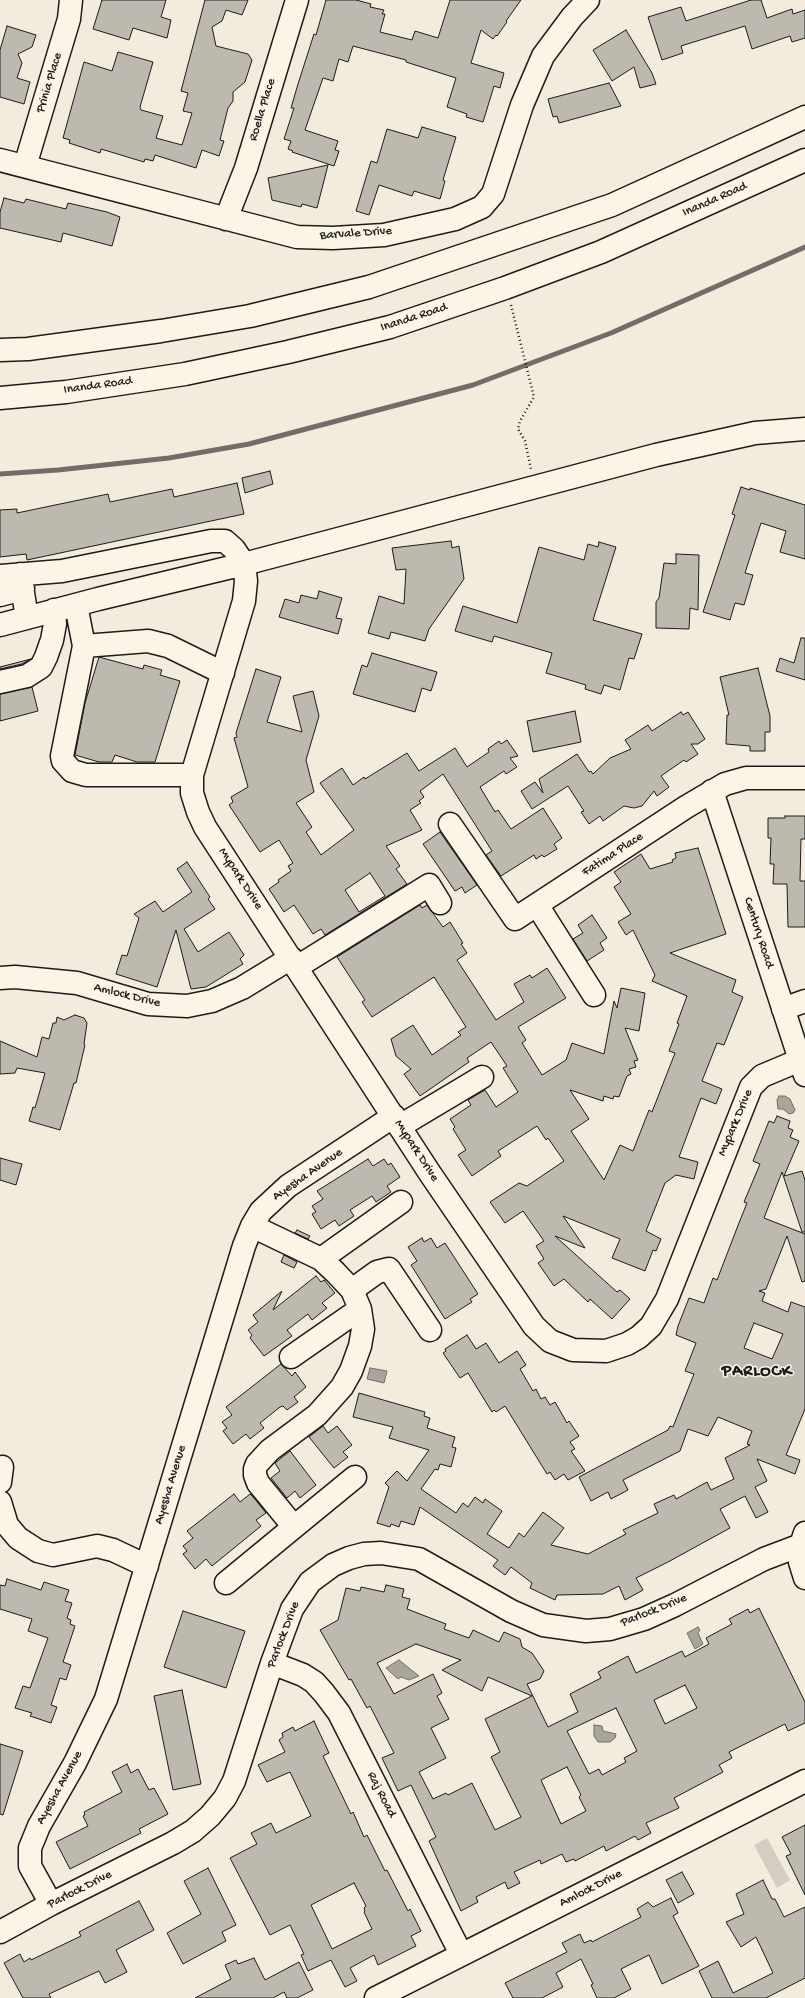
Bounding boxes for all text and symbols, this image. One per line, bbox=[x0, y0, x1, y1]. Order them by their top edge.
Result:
street label: Prinia Place bbox=[33, 51, 67, 115]
street label: Roella Place bbox=[246, 77, 280, 143]
street label: Inanda Road bbox=[680, 179, 750, 221]
street label: Barvale Drive bbox=[319, 224, 393, 244]
street label: Inanda Road bbox=[379, 300, 449, 336]
street label: Inanda Road bbox=[63, 373, 133, 399]
street label: Fatima Place bbox=[579, 829, 647, 881]
street label: Mypark Drive bbox=[214, 845, 266, 913]
street label: Century Road bbox=[739, 895, 777, 971]
street label: Amlock Drive bbox=[92, 980, 162, 1012]
street label: Mypark Drive bbox=[715, 1087, 757, 1159]
street label: Mypark Drive bbox=[390, 1117, 442, 1185]
street label: Ayesha Avenue bbox=[270, 1145, 346, 1205]
district label: PARLOCK bbox=[722, 1362, 792, 1382]
street label: Ayesha Avenue bbox=[152, 1444, 190, 1526]
street label: Parlock Drive bbox=[619, 1591, 689, 1631]
street label: Parlock Drive bbox=[264, 1599, 304, 1671]
street label: Ayesha Avenue bbox=[33, 1748, 87, 1828]
street label: Raj Road bbox=[363, 1770, 399, 1820]
street label: Parlock Drive bbox=[45, 1867, 115, 1913]
street label: Amlock Drive bbox=[557, 1867, 625, 1911]

